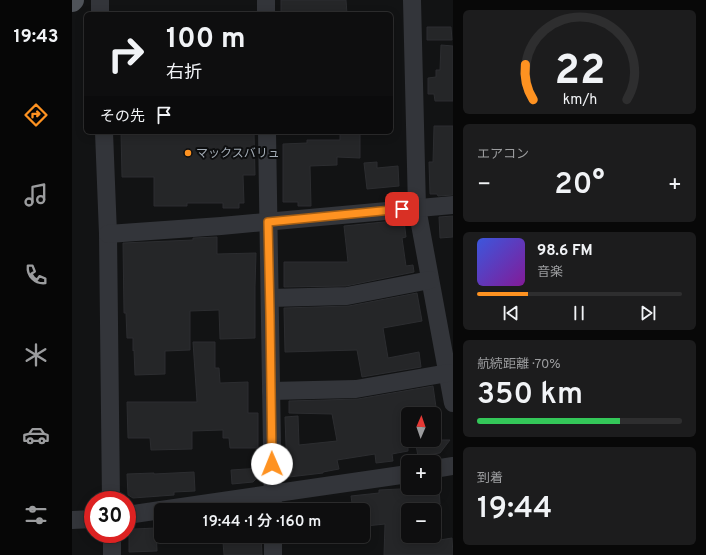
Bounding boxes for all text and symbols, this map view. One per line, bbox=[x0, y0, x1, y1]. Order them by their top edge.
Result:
text: 100 m bbox=[166, 22, 246, 58]
text: 19:43 bbox=[14, 26, 59, 49]
icon: right bbox=[100, 28, 152, 80]
text: 22 bbox=[554, 46, 605, 99]
text: 右折 bbox=[166, 62, 202, 85]
text: km/h bbox=[562, 91, 597, 109]
icon: directions bbox=[22, 101, 50, 129]
icon: arrive bbox=[153, 104, 175, 126]
text: その先 bbox=[100, 108, 145, 127]
place label: マックスバリュ bbox=[196, 146, 280, 162]
text: エアコン bbox=[477, 147, 529, 163]
marker: マックスバリュ bbox=[183, 148, 193, 158]
text: 20° bbox=[554, 167, 605, 204]
text: − bbox=[477, 172, 491, 199]
text: + bbox=[668, 172, 682, 199]
icon: music bbox=[22, 181, 50, 209]
pin bbox=[385, 192, 419, 226]
icon: arrive bbox=[391, 198, 413, 220]
text: 98.6 FM bbox=[537, 242, 593, 261]
icon: phone bbox=[22, 261, 50, 289]
text: 音楽 bbox=[537, 265, 563, 281]
icon: previous bbox=[500, 302, 522, 324]
icon: pause bbox=[568, 302, 590, 324]
icon: next bbox=[637, 302, 659, 324]
icon: climate bbox=[22, 341, 50, 369]
text: 航続距離 · 70% bbox=[477, 357, 561, 373]
text: 350 km bbox=[477, 377, 583, 414]
north arrow bbox=[401, 407, 441, 447]
map controls bbox=[401, 407, 441, 543]
icon: car bbox=[22, 421, 50, 449]
position arrow bbox=[251, 443, 293, 485]
button: + bbox=[401, 455, 441, 495]
text: 到着 bbox=[477, 471, 503, 487]
speed limit sign: 30 bbox=[84, 491, 136, 543]
text: 19:44 bbox=[477, 491, 552, 528]
icon: filters bbox=[22, 501, 50, 529]
button: − bbox=[401, 503, 441, 543]
text: 19:44 · 1 分 · 160 m bbox=[203, 513, 321, 532]

